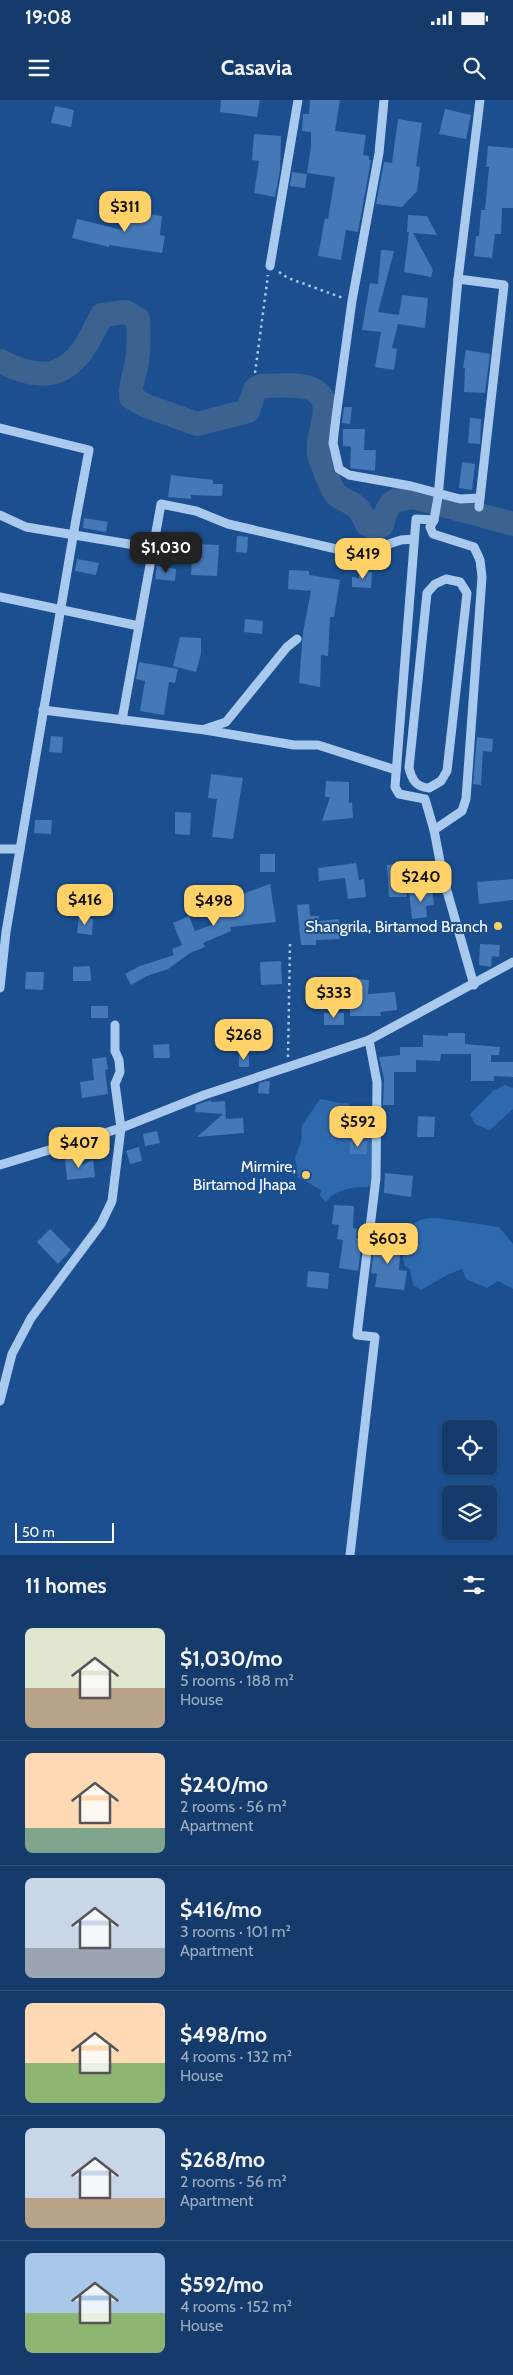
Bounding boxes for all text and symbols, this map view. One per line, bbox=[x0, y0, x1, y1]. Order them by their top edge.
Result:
text: 19:08 bbox=[25, 6, 72, 29]
icon: menu bbox=[25, 54, 53, 82]
text: Casavia bbox=[221, 54, 292, 81]
icon: search bbox=[460, 54, 488, 82]
pin: $311 bbox=[95, 190, 155, 233]
text: $311 bbox=[110, 197, 140, 216]
pin: $1,030 bbox=[125, 532, 207, 574]
text: $1,030 bbox=[141, 538, 191, 557]
pin: $419 bbox=[333, 538, 393, 580]
text: $419 bbox=[346, 544, 380, 563]
pin: $240 bbox=[391, 860, 451, 903]
text: $240 bbox=[402, 867, 440, 886]
pin: $416 bbox=[55, 884, 115, 926]
pin: $498 bbox=[184, 884, 244, 927]
text: $416 bbox=[68, 890, 102, 909]
text: $498 bbox=[195, 891, 233, 910]
place label: Shangrila, Birtamod Branch bbox=[305, 917, 488, 936]
marker: Shangrila, Birtamod Branch bbox=[492, 920, 504, 932]
pin: $333 bbox=[304, 976, 364, 1019]
text: $333 bbox=[316, 983, 352, 1002]
pin: $268 bbox=[214, 1018, 274, 1061]
text: $268 bbox=[226, 1025, 262, 1044]
pin: $592 bbox=[328, 1106, 388, 1148]
text: $592 bbox=[340, 1112, 376, 1131]
pin: $407 bbox=[49, 1126, 109, 1169]
text: $407 bbox=[60, 1133, 98, 1152]
place label: Mirmire, Birtamod Jhapa bbox=[193, 1157, 296, 1194]
marker: Mirmire, Birtamod Jhapa bbox=[300, 1169, 312, 1181]
pin: $603 bbox=[358, 1222, 418, 1265]
text: $603 bbox=[369, 1229, 407, 1248]
map controls bbox=[442, 1420, 497, 1540]
button: locate bbox=[442, 1420, 497, 1475]
button: layers bbox=[442, 1485, 497, 1540]
scale bar bbox=[15, 1520, 114, 1543]
text: 50 m bbox=[22, 1523, 55, 1541]
icon: filters bbox=[460, 1571, 488, 1599]
text: 11 homes bbox=[25, 1573, 107, 1598]
text: $1,030/mo bbox=[180, 1646, 283, 1671]
icon: home bbox=[65, 1648, 125, 1708]
text: 5 rooms · 188 m² bbox=[180, 1671, 294, 1690]
text: House bbox=[180, 1690, 223, 1709]
text: $240/mo bbox=[180, 1772, 268, 1797]
icon: home bbox=[65, 1773, 125, 1833]
text: 2 rooms · 56 m² bbox=[180, 1797, 287, 1816]
text: Apartment bbox=[180, 1816, 253, 1835]
text: $416/mo bbox=[180, 1897, 262, 1922]
icon: home bbox=[65, 1898, 125, 1958]
text: 3 rooms · 101 m² bbox=[180, 1922, 291, 1941]
text: Apartment bbox=[180, 1941, 253, 1960]
text: $498/mo bbox=[180, 2022, 267, 2047]
icon: home bbox=[65, 2023, 125, 2083]
text: 4 rooms · 132 m² bbox=[180, 2047, 292, 2066]
text: House bbox=[180, 2066, 223, 2085]
text: $268/mo bbox=[180, 2147, 265, 2172]
icon: home bbox=[65, 2148, 125, 2208]
text: 2 rooms · 56 m² bbox=[180, 2172, 287, 2191]
text: Apartment bbox=[180, 2191, 253, 2210]
text: $592/mo bbox=[180, 2272, 264, 2297]
icon: home bbox=[65, 2273, 125, 2333]
text: 4 rooms · 152 m² bbox=[180, 2297, 292, 2316]
text: House bbox=[180, 2316, 223, 2335]

